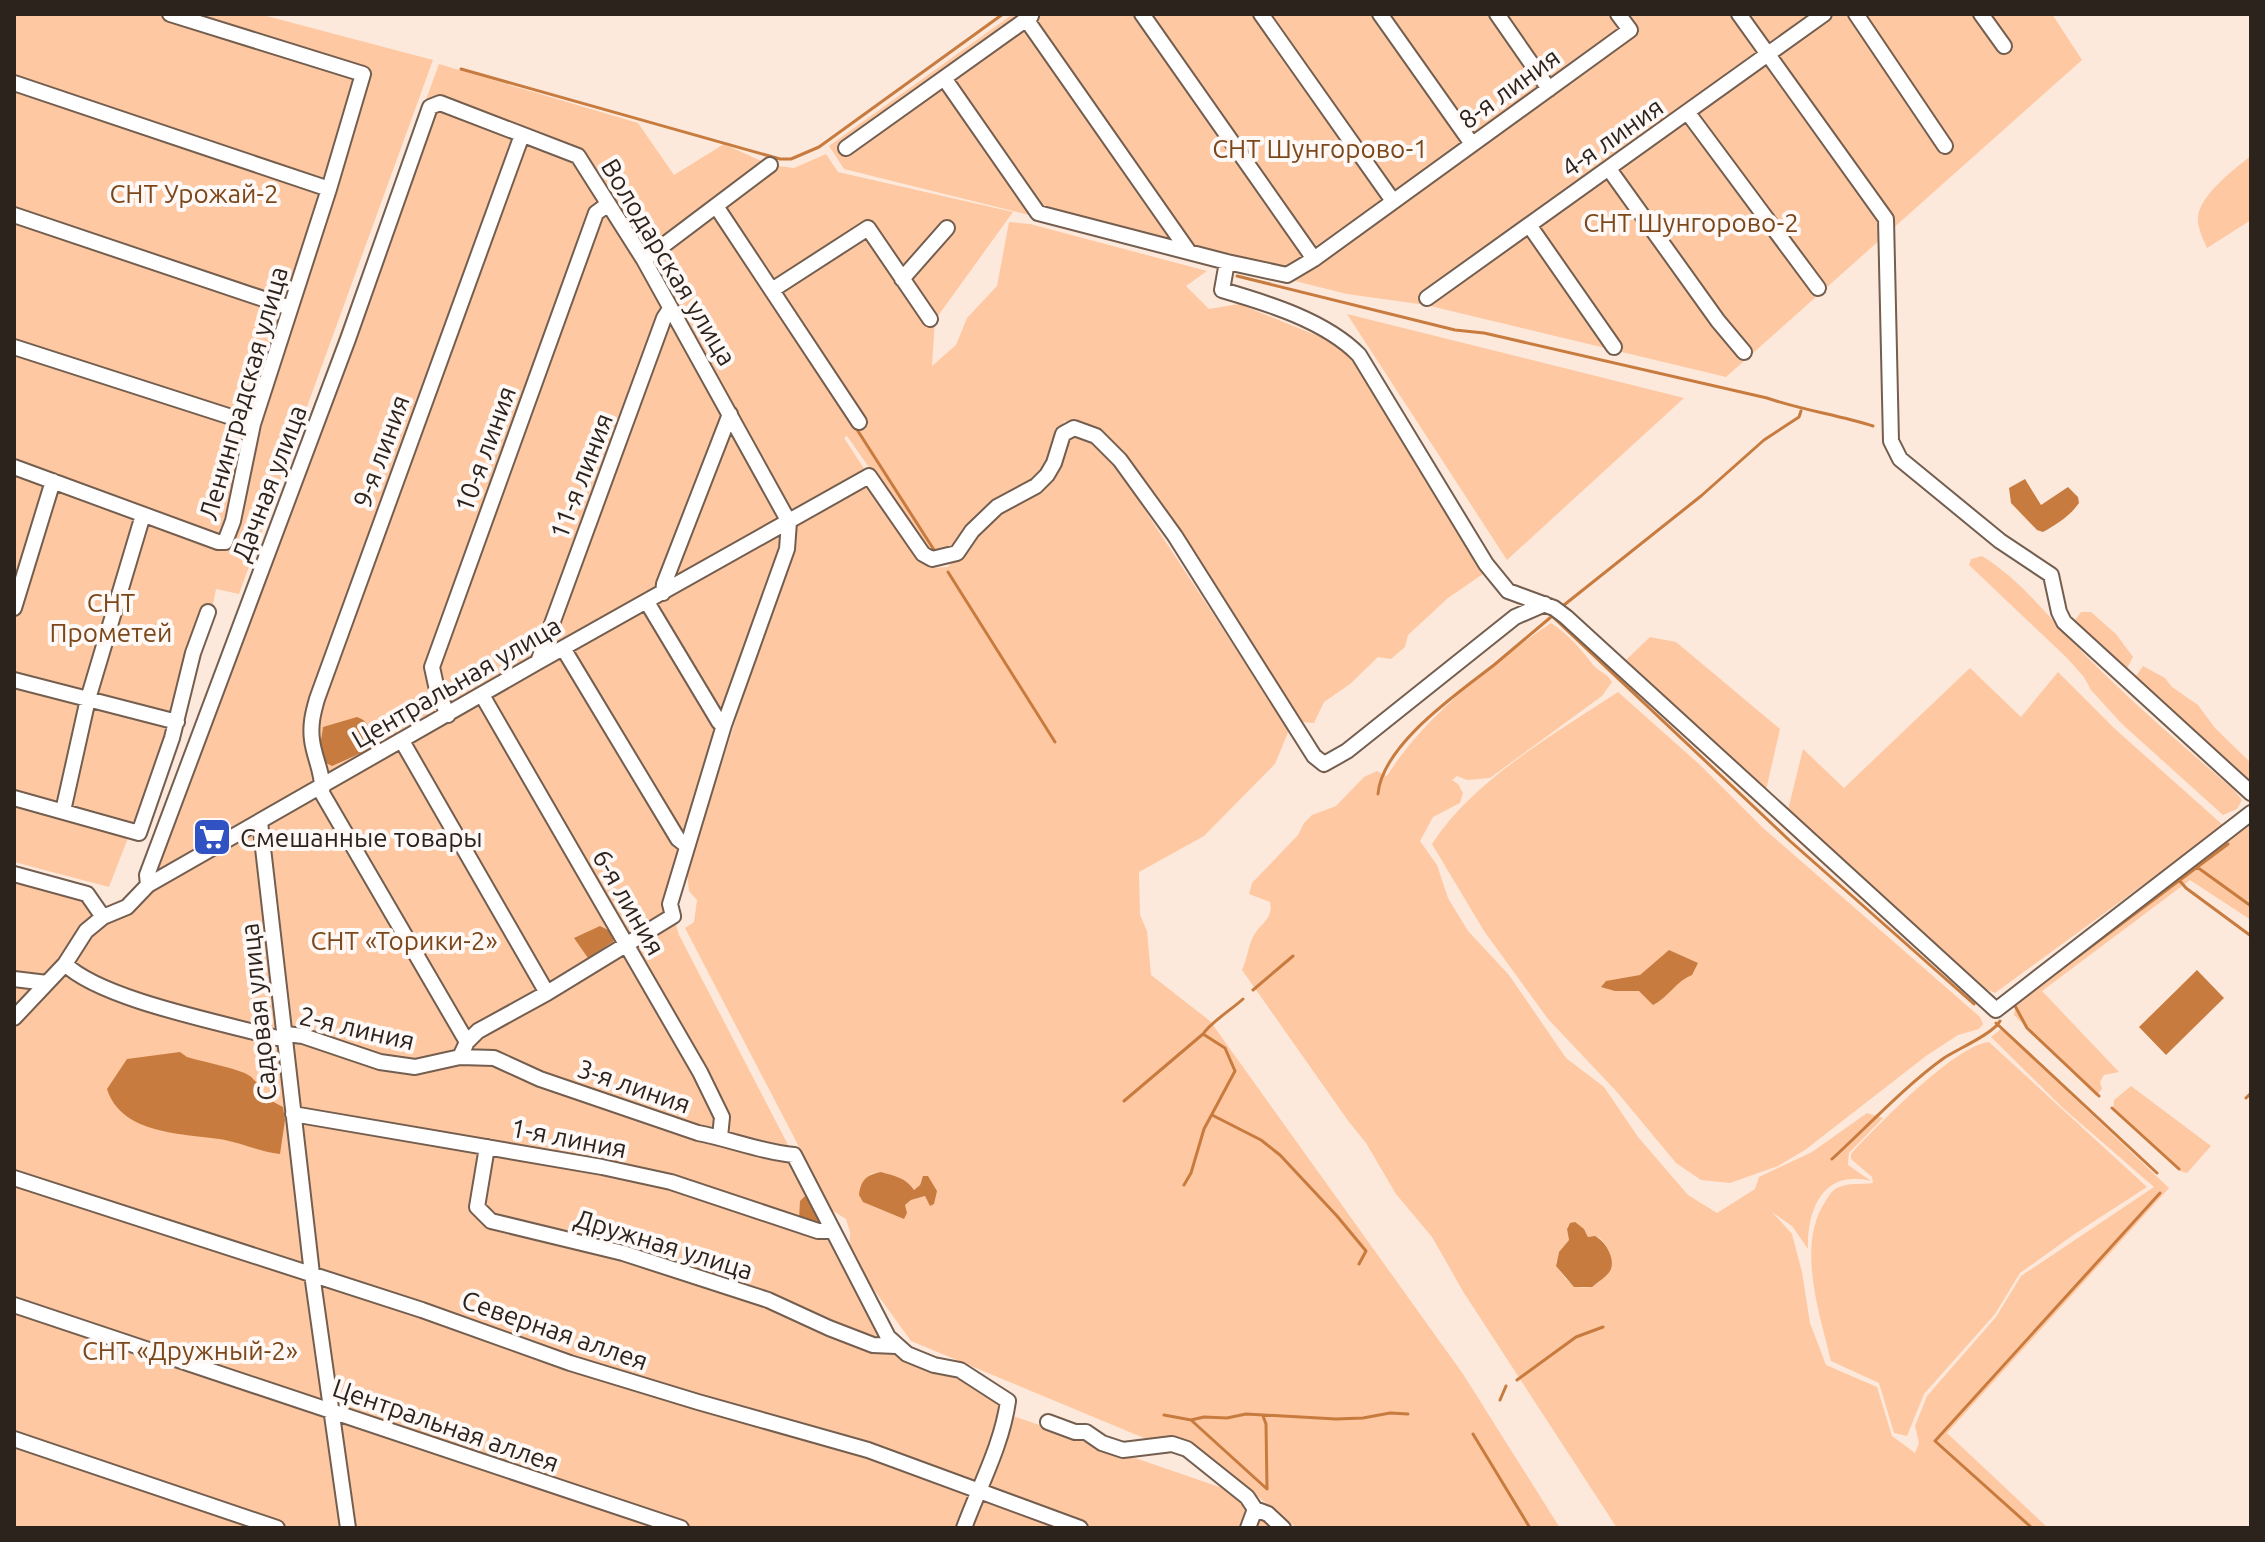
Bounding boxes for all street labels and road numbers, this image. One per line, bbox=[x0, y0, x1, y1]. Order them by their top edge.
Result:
street label: 8-я линия bbox=[1453, 42, 1565, 134]
street label: 4-я линия bbox=[1556, 91, 1668, 183]
street label: Володарская улица bbox=[596, 153, 742, 371]
street label: Ленинградская улица bbox=[193, 263, 293, 523]
street label: 10-я линия bbox=[449, 382, 521, 516]
street label: 9-я линия bbox=[347, 391, 415, 511]
street label: Дачная улица bbox=[226, 401, 312, 565]
street label: 11-я линия bbox=[544, 409, 618, 543]
street label: Центральная улица bbox=[346, 610, 566, 754]
street label: 6-я линия bbox=[587, 844, 671, 960]
street label: Садовая улица bbox=[234, 922, 282, 1102]
street label: 2-я линия bbox=[297, 1001, 417, 1055]
street label: 3-я линия bbox=[574, 1053, 694, 1119]
street label: 1-я линия bbox=[509, 1113, 629, 1163]
street label: Дружная улица bbox=[571, 1203, 757, 1285]
street label: Северная аллея bbox=[458, 1285, 652, 1375]
street label: Центральная аллея bbox=[329, 1373, 563, 1477]

